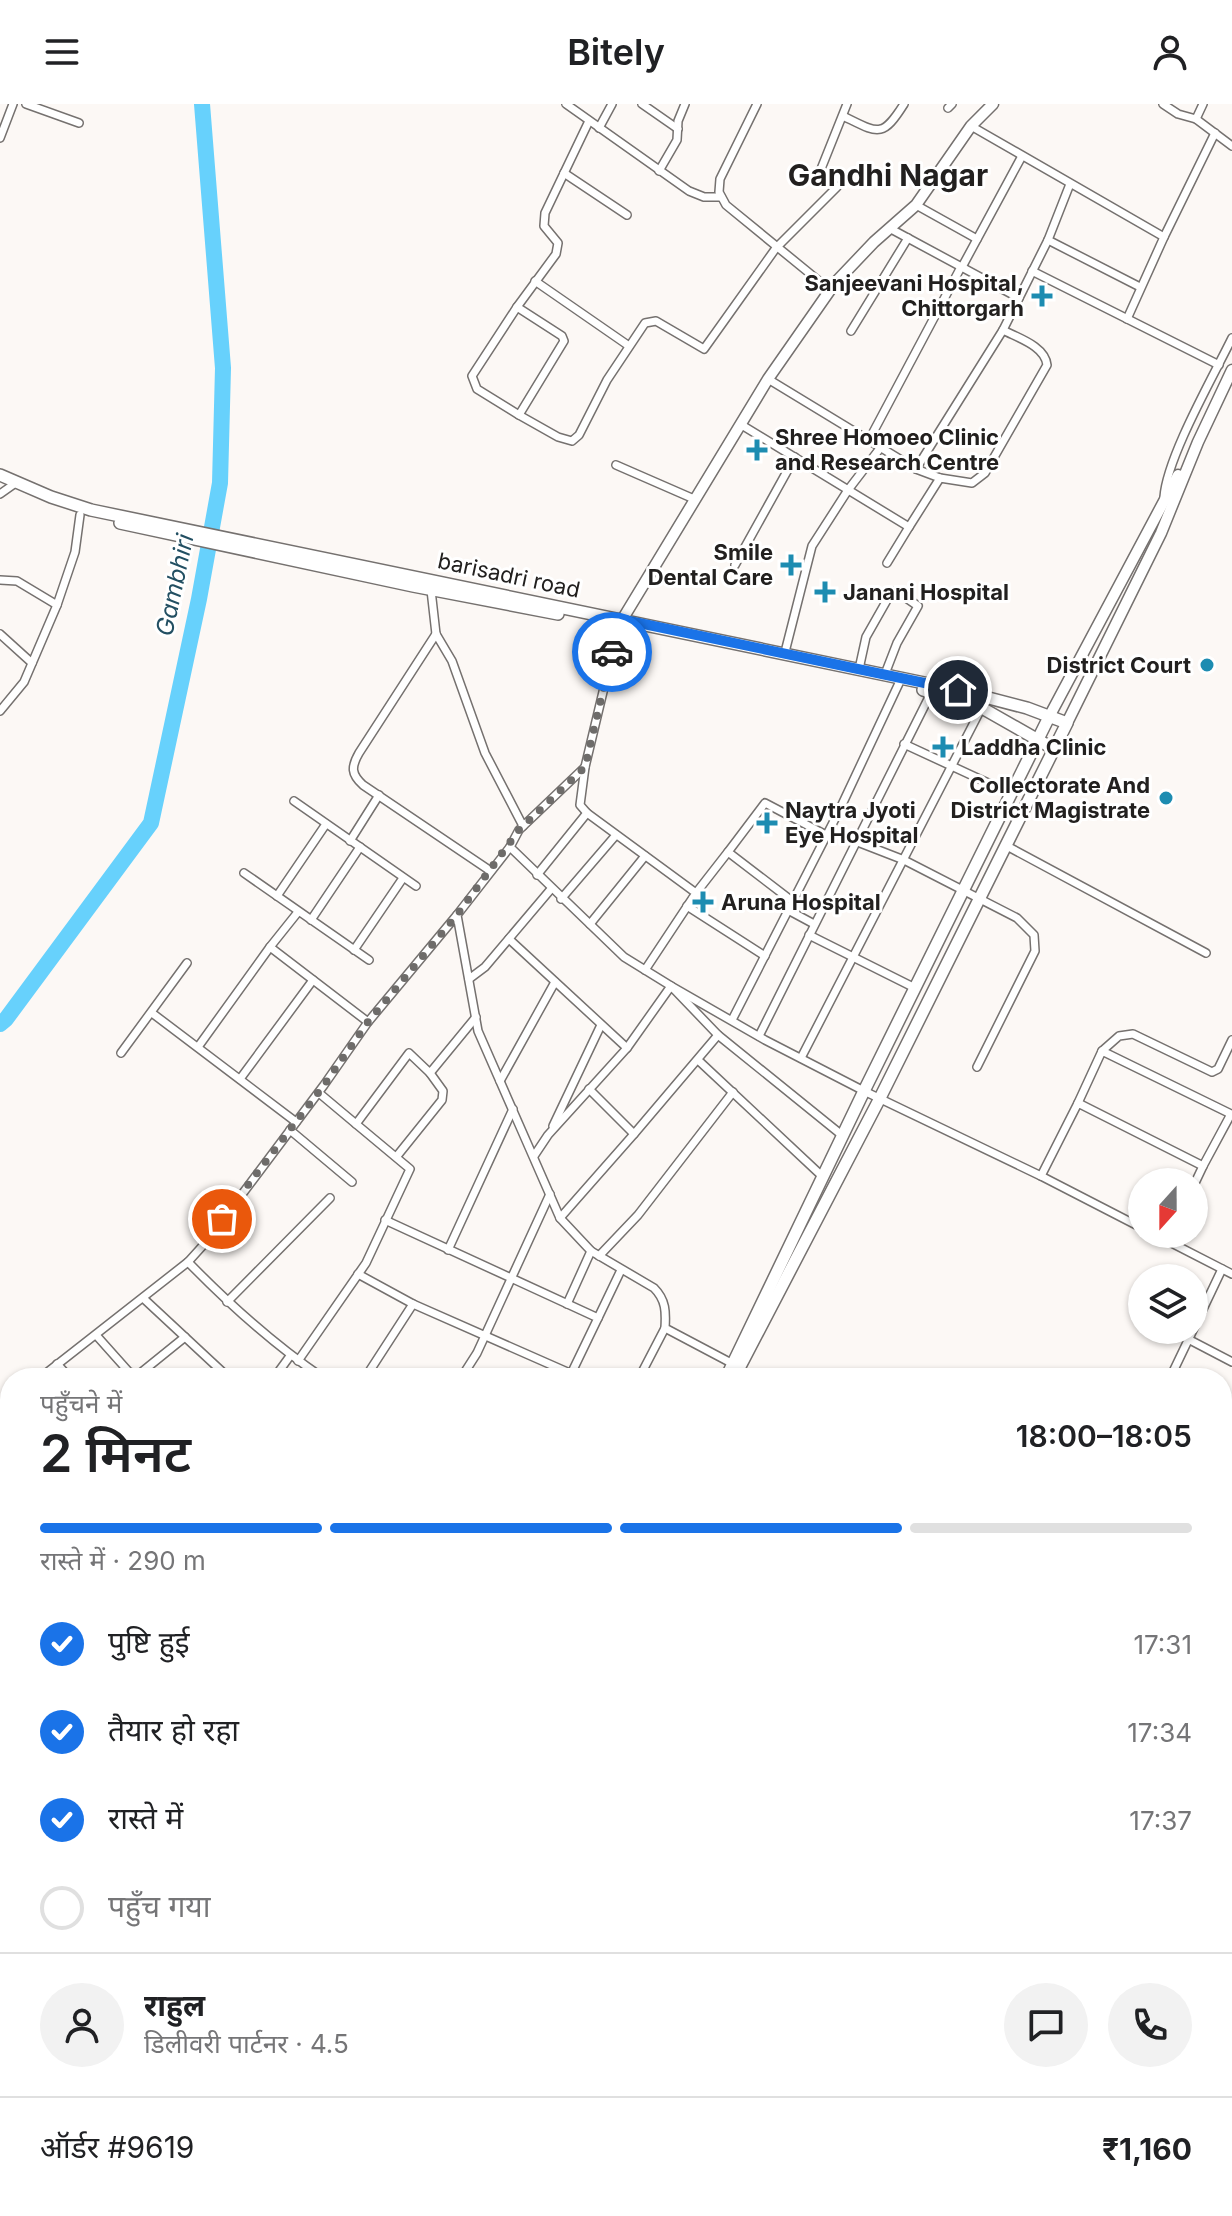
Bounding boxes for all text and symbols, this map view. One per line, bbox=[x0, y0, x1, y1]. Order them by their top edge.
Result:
icon: menu bbox=[40, 30, 84, 74]
text: Bitely bbox=[567, 30, 665, 74]
icon: person bbox=[1148, 30, 1192, 74]
district label: Gandhi Nagar bbox=[788, 157, 988, 193]
place label: Sanjeevani Hospital, Chittorgarh bbox=[804, 270, 1024, 321]
marker: Sanjeevani Hospital, Chittorgarh bbox=[1031, 285, 1053, 307]
place label: Shree Homoeo Clinic and Research Centre bbox=[775, 424, 999, 475]
marker: Shree Homoeo Clinic and Research Centre bbox=[746, 439, 768, 461]
water label: Gambhiri bbox=[150, 530, 200, 639]
place label: Smile Dental Care bbox=[648, 539, 773, 590]
street label: barisadri road bbox=[436, 547, 582, 603]
marker: Smile Dental Care bbox=[780, 554, 802, 576]
place label: Janani Hospital bbox=[843, 579, 1009, 605]
marker: Janani Hospital bbox=[814, 581, 836, 603]
courier bbox=[572, 612, 652, 692]
icon: car bbox=[590, 630, 634, 674]
place label: District Court bbox=[1047, 652, 1191, 678]
pin bbox=[924, 656, 992, 724]
marker: District Court bbox=[1198, 656, 1216, 674]
icon: home bbox=[936, 668, 980, 712]
place label: Laddha Clinic bbox=[961, 734, 1106, 760]
marker: Laddha Clinic bbox=[932, 736, 954, 758]
place label: Collectorate And District Magistrate bbox=[951, 772, 1150, 823]
marker: Collectorate And District Magistrate bbox=[1157, 789, 1175, 807]
place label: Naytra Jyoti Eye Hospital bbox=[785, 797, 919, 848]
marker: Naytra Jyoti Eye Hospital bbox=[756, 812, 778, 834]
place label: Aruna Hospital bbox=[721, 889, 881, 915]
marker: Aruna Hospital bbox=[692, 891, 714, 913]
north arrow bbox=[1128, 1168, 1208, 1248]
map controls bbox=[1128, 1168, 1208, 1344]
pin bbox=[188, 1185, 256, 1253]
icon: bag bbox=[200, 1197, 244, 1241]
button: layers bbox=[1128, 1264, 1208, 1344]
text: पहुँचने में bbox=[40, 1388, 122, 1419]
text: 18:00–18:05 bbox=[1016, 1418, 1192, 1454]
text: 2 मिनट bbox=[40, 1422, 191, 1485]
text: रास्ते में · 290 m bbox=[40, 1545, 206, 1576]
icon: check bbox=[40, 1622, 84, 1666]
text: पुष्टि हुई bbox=[108, 1624, 189, 1660]
text: 17:31 bbox=[1133, 1629, 1192, 1660]
icon: check bbox=[40, 1710, 84, 1754]
text: तैयार हो रहा bbox=[108, 1712, 239, 1748]
text: 17:34 bbox=[1127, 1717, 1192, 1748]
icon: check bbox=[40, 1798, 84, 1842]
text: रास्ते में bbox=[108, 1800, 183, 1836]
text: 17:37 bbox=[1129, 1805, 1192, 1836]
text: पहुँच गया bbox=[108, 1888, 211, 1924]
button: person bbox=[40, 1983, 124, 2067]
button: chat bbox=[1004, 1983, 1088, 2067]
button: phone bbox=[1108, 1983, 1192, 2067]
text: राहुल bbox=[144, 1987, 205, 2023]
text: डिलीवरी पार्टनर · 4.5 bbox=[144, 2028, 349, 2059]
text: ऑर्डर #9619 bbox=[40, 2129, 194, 2165]
text: ₹1,160 bbox=[1102, 2131, 1192, 2167]

